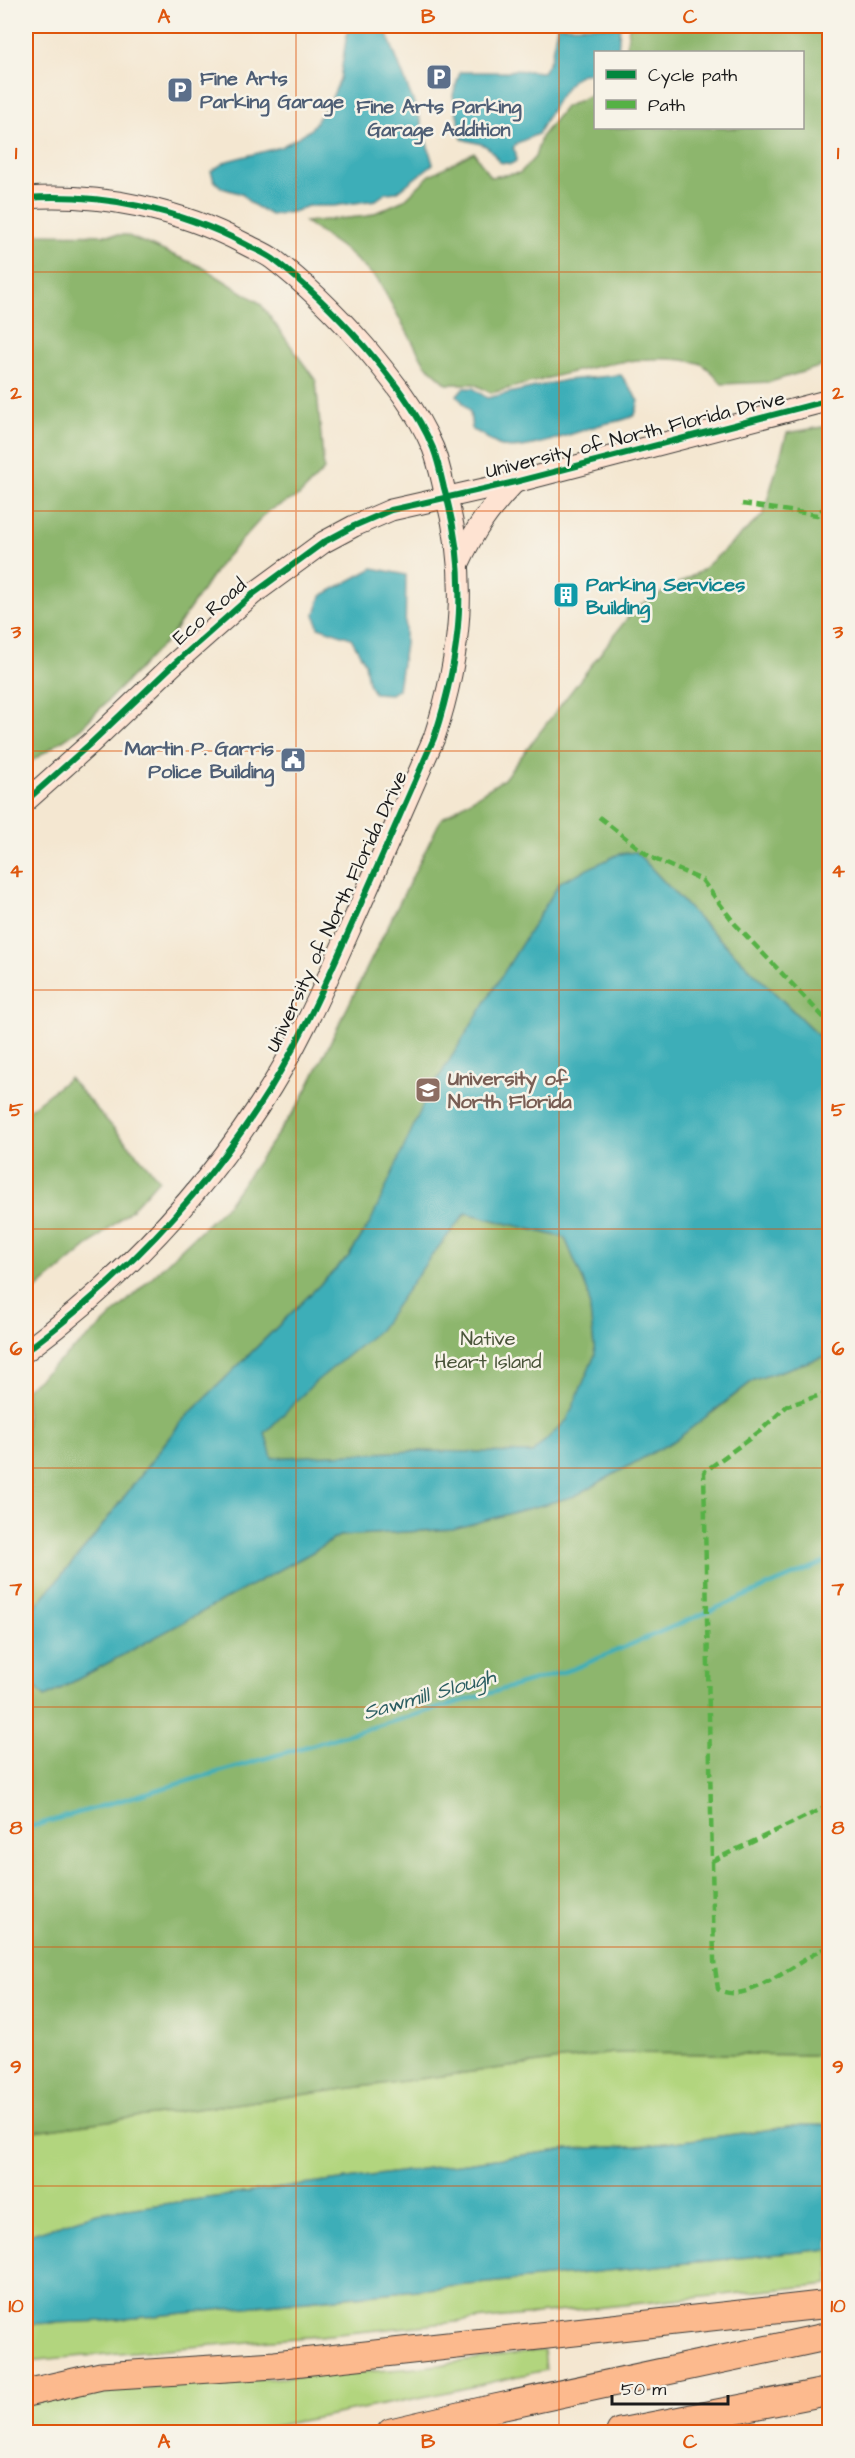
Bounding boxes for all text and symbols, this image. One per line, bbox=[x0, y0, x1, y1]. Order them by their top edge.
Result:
text: A bbox=[158, 3, 171, 31]
text: B bbox=[421, 3, 436, 31]
text: C bbox=[683, 3, 698, 31]
legend bbox=[594, 51, 804, 129]
parking icon: Fine Arts Parking Garage Addition bbox=[424, 62, 454, 92]
text: Cycle path bbox=[648, 63, 737, 89]
place label: Fine Arts Parking Garage bbox=[200, 65, 344, 117]
parking icon: Fine Arts Parking Garage bbox=[165, 75, 195, 105]
place label: Fine Arts Parking Garage Addition bbox=[356, 93, 522, 145]
text: Path bbox=[648, 93, 685, 118]
text: 1 bbox=[15, 139, 18, 167]
text: 1 bbox=[837, 139, 840, 167]
text: 2 bbox=[9, 379, 22, 407]
text: 2 bbox=[831, 379, 844, 407]
street label: University of North Florida Drive bbox=[483, 384, 788, 487]
place label: Parking Services Building bbox=[586, 571, 745, 623]
street label: Eco Road bbox=[167, 572, 253, 652]
building icon: Parking Services Building bbox=[551, 580, 581, 610]
text: 3 bbox=[10, 618, 22, 646]
text: 3 bbox=[832, 618, 844, 646]
place label: Martin P. Garris Police Building bbox=[124, 735, 275, 787]
public building icon: Martin P. Garris Police Building bbox=[278, 745, 308, 775]
street label: University of North Florida Drive bbox=[259, 766, 416, 1057]
text: 4 bbox=[9, 857, 23, 885]
text: 4 bbox=[831, 857, 845, 885]
place label: University of North Florida bbox=[448, 1065, 572, 1116]
school or university icon: University of North Florida bbox=[413, 1075, 443, 1105]
text: 5 bbox=[9, 1096, 24, 1124]
text: 5 bbox=[831, 1096, 846, 1124]
park label: Native Heart Island bbox=[435, 1325, 541, 1376]
text: 6 bbox=[10, 1335, 23, 1363]
text: 6 bbox=[832, 1335, 845, 1363]
text: 7 bbox=[9, 1575, 23, 1603]
text: 7 bbox=[831, 1575, 845, 1603]
water label: Sawmill Slough bbox=[360, 1661, 500, 1728]
text: 8 bbox=[10, 1814, 23, 1842]
text: 8 bbox=[832, 1814, 845, 1842]
text: 9 bbox=[10, 2053, 22, 2081]
text: 9 bbox=[832, 2053, 844, 2081]
text: 10 bbox=[8, 2292, 24, 2320]
text: 10 bbox=[830, 2292, 846, 2320]
scale bar bbox=[612, 2368, 728, 2406]
text: 50 m bbox=[621, 2377, 666, 2402]
text: A bbox=[158, 2428, 171, 2456]
text: B bbox=[421, 2428, 436, 2456]
text: C bbox=[683, 2428, 698, 2456]

